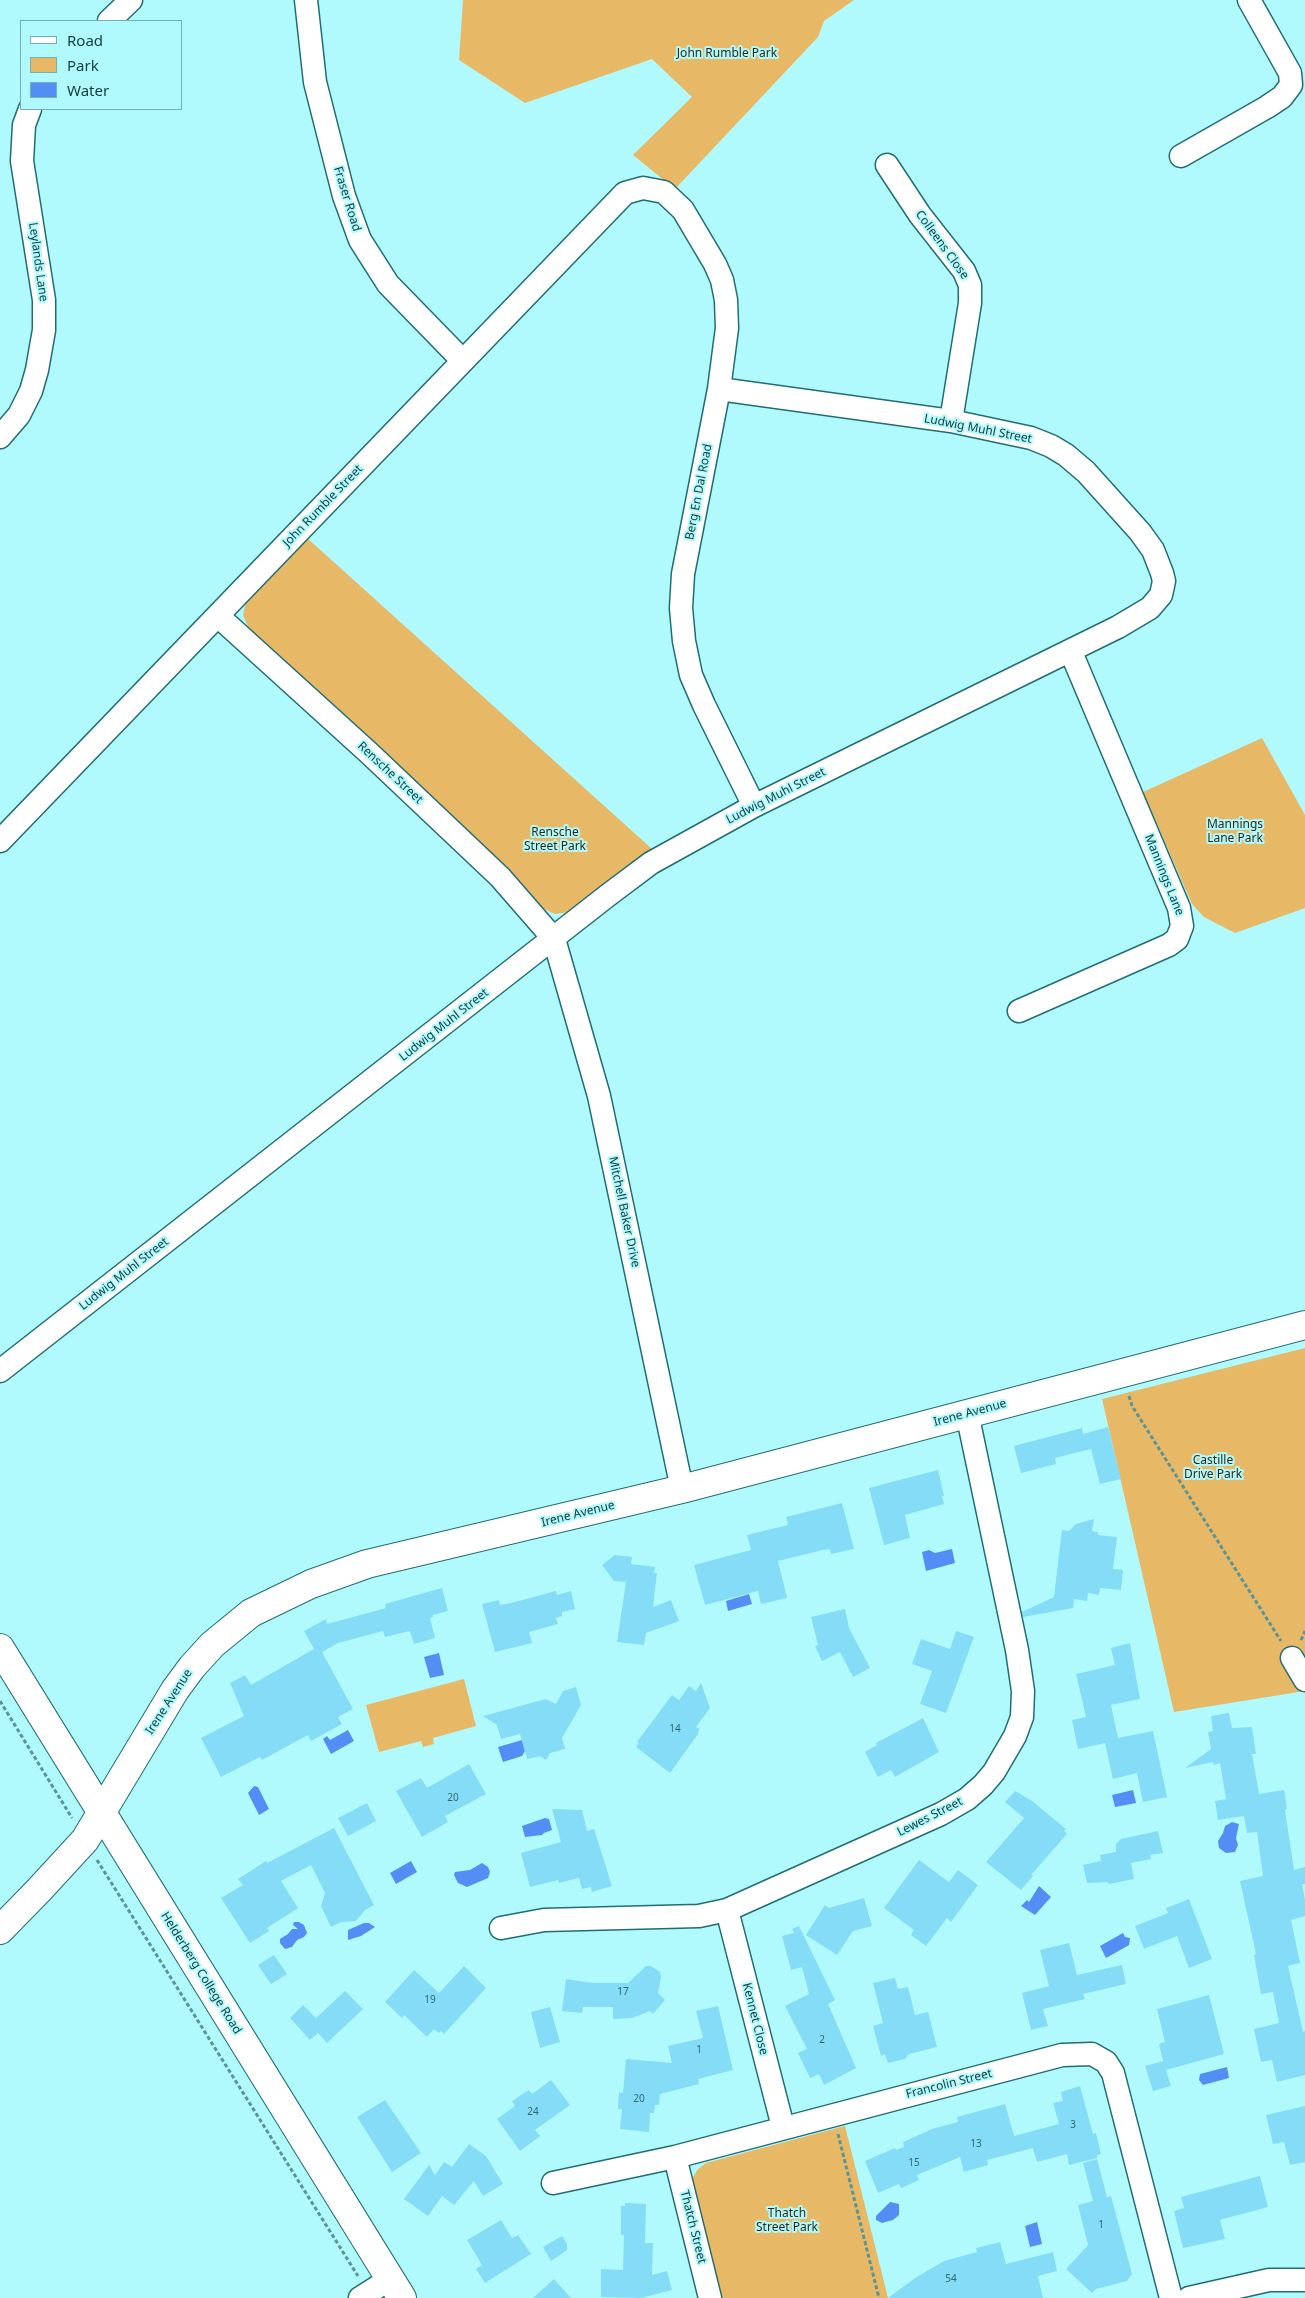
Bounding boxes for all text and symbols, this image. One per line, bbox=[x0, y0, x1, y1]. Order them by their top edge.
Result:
legend bbox=[20, 20, 182, 110]
text: Road bbox=[67, 30, 103, 50]
park label: John Rumble Park bbox=[677, 47, 777, 61]
text: Park bbox=[67, 55, 99, 75]
text: Water bbox=[67, 80, 109, 100]
street label: Fraser Road bbox=[330, 165, 364, 233]
street label: Colleens Close bbox=[912, 208, 972, 282]
street label: Leylands Lane bbox=[25, 222, 51, 302]
street label: Ludwig Muhl Street bbox=[923, 411, 1033, 447]
street label: Berg En Dal Road bbox=[683, 443, 715, 541]
street label: John Rumble Street bbox=[280, 462, 366, 550]
street label: Rensche Street bbox=[354, 739, 426, 807]
street label: Ludwig Muhl Street bbox=[724, 765, 828, 827]
park label: Mannings Lane Park bbox=[1207, 818, 1263, 846]
park label: Rensche Street Park bbox=[524, 826, 586, 854]
street label: Mannings Lane bbox=[1141, 832, 1187, 918]
street label: Ludwig Muhl Street bbox=[396, 986, 492, 1064]
street label: Mitchell Baker Drive bbox=[605, 1155, 643, 1269]
street label: Ludwig Muhl Street bbox=[76, 1235, 172, 1313]
street label: Irene Avenue bbox=[932, 1396, 1008, 1430]
park label: Castille Drive Park bbox=[1184, 1454, 1242, 1482]
street label: Irene Avenue bbox=[540, 1498, 616, 1530]
street label: Irene Avenue bbox=[143, 1667, 195, 1737]
house number: 14 bbox=[669, 1723, 681, 1735]
house number: 20 bbox=[447, 1792, 459, 1804]
street label: Lewes Street bbox=[895, 1794, 965, 1840]
street label: Helderberg College Road bbox=[157, 1909, 245, 2037]
street label: Kennet Close bbox=[739, 1982, 771, 2056]
house number: 17 bbox=[617, 1986, 629, 1998]
house number: 19 bbox=[424, 1994, 436, 2006]
house number: 2 bbox=[819, 2034, 825, 2046]
house number: 1 bbox=[696, 2044, 702, 2056]
street label: Francolin Street bbox=[904, 2066, 994, 2102]
house number: 20 bbox=[633, 2093, 645, 2105]
house number: 24 bbox=[527, 2106, 539, 2118]
house number: 3 bbox=[1070, 2119, 1076, 2131]
house number: 13 bbox=[970, 2138, 982, 2150]
house number: 15 bbox=[908, 2157, 920, 2169]
street label: Thatch Street bbox=[677, 2189, 709, 2265]
park label: Thatch Street Park bbox=[756, 2207, 818, 2235]
house number: 1 bbox=[1098, 2219, 1104, 2231]
house number: 54 bbox=[945, 2273, 957, 2285]

